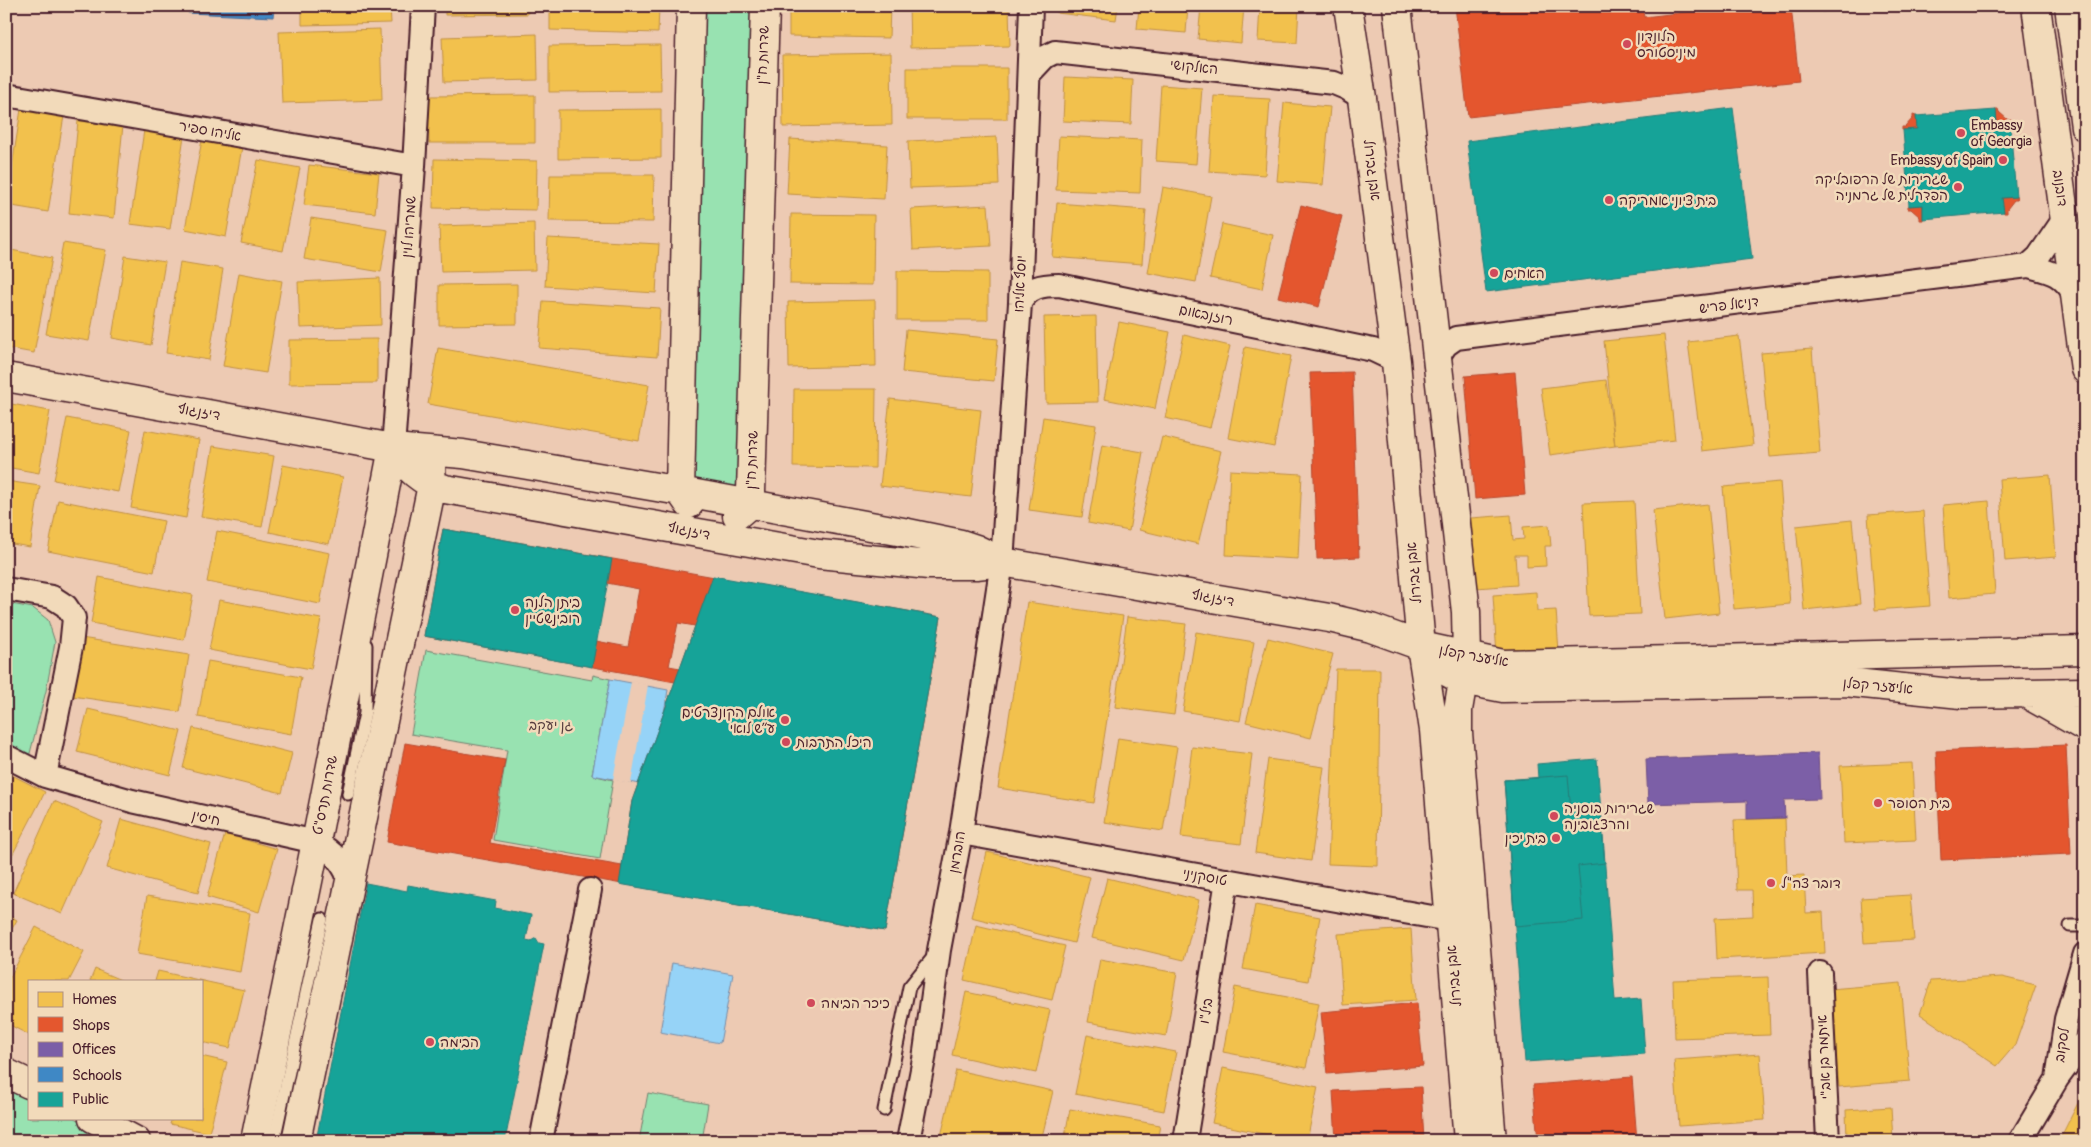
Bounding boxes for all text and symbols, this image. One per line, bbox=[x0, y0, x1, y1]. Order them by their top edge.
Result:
street label: שדרות ח"ן bbox=[753, 25, 773, 85]
place label: הלונדון מיניסטורס bbox=[1637, 28, 1696, 61]
marker: הלונדון מיניסטורס bbox=[1621, 38, 1633, 50]
street label: האלקושי bbox=[1169, 56, 1219, 78]
street label: אליהו ספיר bbox=[177, 117, 243, 145]
place label: Embassy of Georgia bbox=[1971, 117, 2032, 150]
marker: Embassy of Georgia bbox=[1955, 127, 1967, 139]
street label: אבן גבירול bbox=[1360, 138, 1384, 202]
place label: Embassy of Spain bbox=[1891, 152, 1993, 169]
marker: Embassy of Spain bbox=[1997, 154, 2009, 166]
street label: דובנוב bbox=[2049, 169, 2071, 207]
place label: שגרירות של הרפובליקה הפדרלית של גרמניה bbox=[1815, 171, 1948, 204]
marker: שגרירות של הרפובליקה הפדרלית של גרמניה bbox=[1952, 181, 1964, 193]
place label: בית ציוני אמריקה bbox=[1619, 192, 1716, 209]
marker: בית ציוני אמריקה bbox=[1603, 194, 1615, 206]
street label: שמריהו לוין bbox=[398, 195, 420, 259]
street label: יוסף אליהו bbox=[1010, 255, 1030, 313]
place label: האחים bbox=[1504, 265, 1545, 282]
marker: האחים bbox=[1488, 267, 1500, 279]
street label: דניאל פריש bbox=[1698, 293, 1760, 317]
street label: רוזנבאום bbox=[1177, 301, 1235, 329]
street label: דיזנגוף bbox=[176, 400, 222, 424]
street label: שדרות ח"ן bbox=[742, 430, 762, 490]
street label: דיזנגוף bbox=[666, 519, 712, 543]
street label: אבן גבירול bbox=[1403, 541, 1425, 604]
street label: דיזנגוף bbox=[1190, 586, 1236, 610]
place label: ביתן הלנה רובינשטיין bbox=[525, 594, 580, 627]
marker: ביתן הלנה רובינשטיין bbox=[509, 604, 521, 616]
street label: אליעזר קפלן bbox=[1438, 642, 1510, 670]
street label: אליעזר קפלן bbox=[1842, 674, 1914, 698]
place label: אולם הקונצרטים ע״ש לואי bbox=[682, 704, 775, 737]
marker: אולם הקונצרטים ע״ש לואי bbox=[779, 714, 791, 726]
park label: גן יעקב bbox=[529, 717, 574, 734]
place label: היכל התרבות bbox=[795, 734, 872, 751]
marker: היכל התרבות bbox=[780, 736, 792, 748]
street label: שדרות תרס"ט bbox=[309, 753, 341, 836]
place label: בית הסופר bbox=[1888, 795, 1950, 812]
marker: בית הסופר bbox=[1872, 797, 1884, 809]
place label: שגרירות בוסניה והרצגובינה bbox=[1564, 800, 1655, 833]
street label: חיסין bbox=[190, 806, 222, 830]
marker: שגרירות בוסניה והרצגובינה bbox=[1548, 810, 1560, 822]
street label: הוברמן bbox=[945, 829, 969, 875]
place label: בית יכין bbox=[1504, 830, 1546, 847]
marker: בית יכין bbox=[1550, 832, 1562, 844]
street label: טוסקניני bbox=[1181, 865, 1229, 889]
place label: דובר צה"ל bbox=[1781, 875, 1841, 892]
marker: דובר צה"ל bbox=[1765, 877, 1777, 889]
street label: אבן גבירול bbox=[1443, 944, 1465, 1007]
legend bbox=[28, 980, 202, 1120]
text: Homes bbox=[72, 990, 117, 1009]
place label: כיכר הבימה bbox=[821, 995, 890, 1012]
marker: כיכר הבימה bbox=[805, 997, 817, 1009]
street label: ביל"ו bbox=[1196, 997, 1216, 1025]
street label: איתמר בן אב"י bbox=[1813, 1014, 1835, 1100]
text: Shops bbox=[72, 1016, 110, 1035]
street label: לסקוב bbox=[2051, 1026, 2073, 1063]
place label: הבימה bbox=[440, 1034, 479, 1051]
marker: הבימה bbox=[424, 1036, 436, 1048]
text: Offices bbox=[72, 1040, 116, 1059]
text: Schools bbox=[72, 1066, 122, 1085]
text: Public bbox=[72, 1090, 109, 1109]

